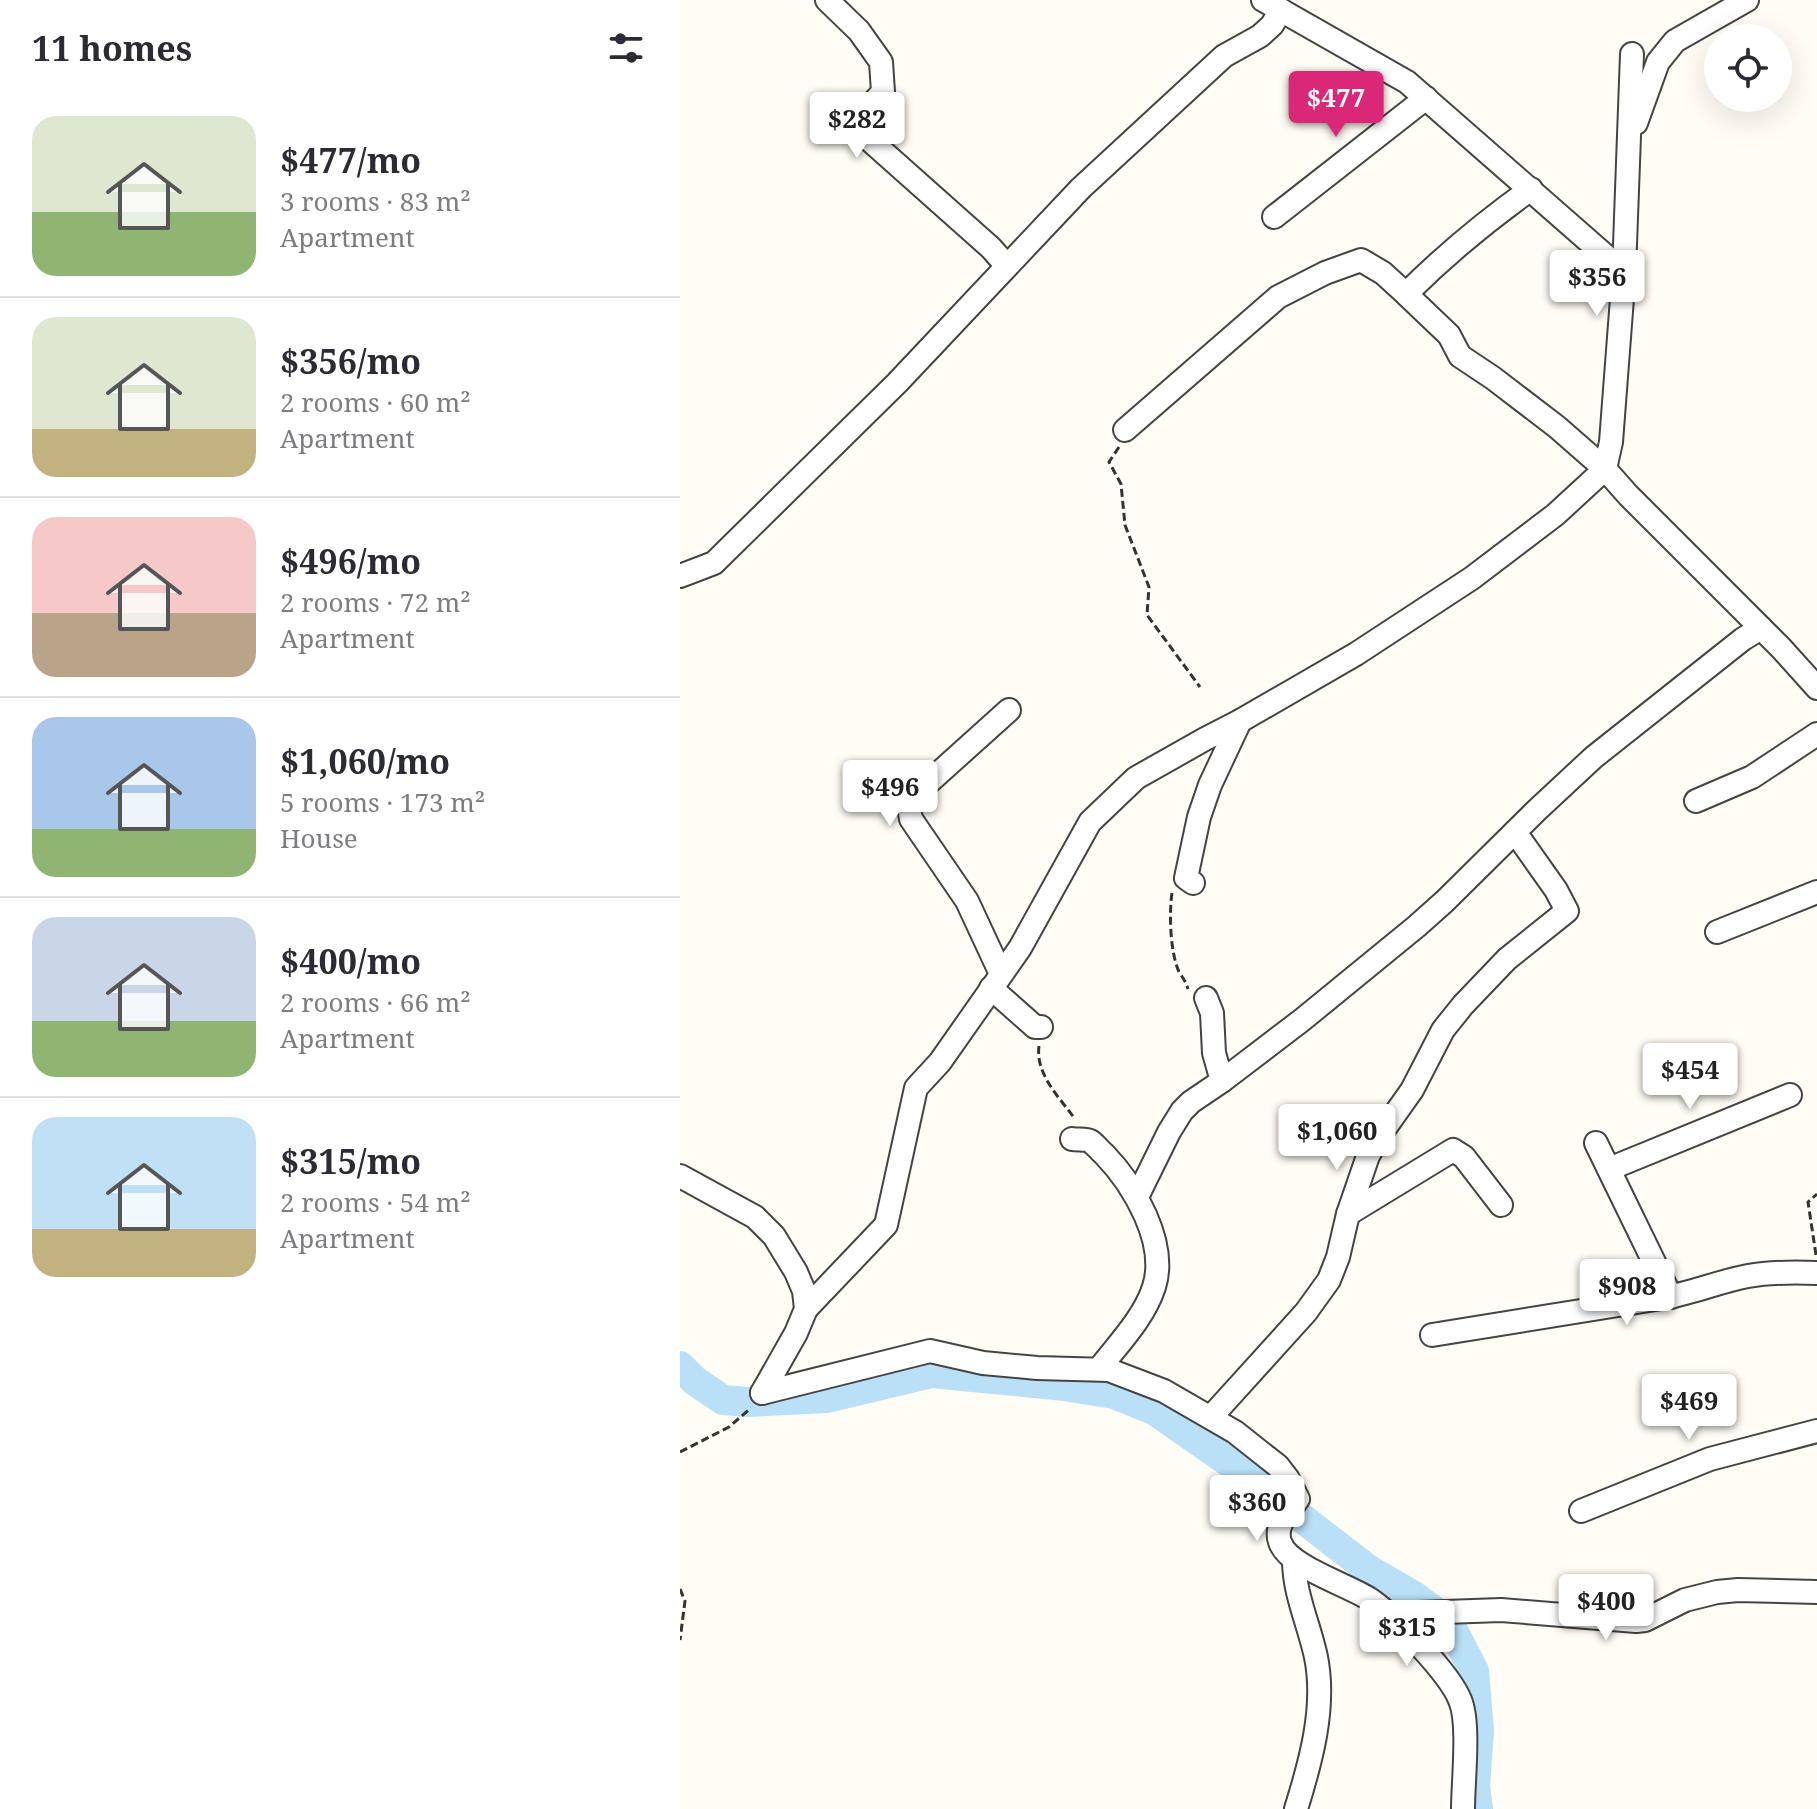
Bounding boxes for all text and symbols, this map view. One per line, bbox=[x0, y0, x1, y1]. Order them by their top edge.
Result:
map controls bbox=[1704, 24, 1792, 112]
button: locate bbox=[1704, 24, 1792, 112]
text: 11 homes bbox=[32, 25, 192, 71]
icon: filters bbox=[604, 26, 648, 70]
pin: $477 bbox=[1289, 71, 1383, 139]
text: $477 bbox=[1307, 79, 1365, 115]
pin: $282 bbox=[810, 92, 904, 160]
text: $282 bbox=[828, 100, 886, 136]
text: $477/mo bbox=[280, 137, 421, 183]
icon: home bbox=[96, 148, 192, 244]
text: 3 rooms · 83 m² bbox=[280, 183, 471, 219]
text: Apartment bbox=[280, 219, 415, 255]
pin: $356 bbox=[1550, 250, 1644, 318]
text: $356 bbox=[1568, 258, 1626, 294]
text: $356/mo bbox=[280, 338, 421, 384]
icon: home bbox=[96, 349, 192, 445]
text: 2 rooms · 60 m² bbox=[280, 384, 471, 420]
text: Apartment bbox=[280, 420, 415, 456]
text: $496/mo bbox=[280, 538, 421, 584]
icon: home bbox=[96, 549, 192, 645]
text: 2 rooms · 72 m² bbox=[280, 584, 471, 620]
text: Apartment bbox=[280, 620, 415, 656]
text: $1,060/mo bbox=[280, 738, 450, 784]
icon: home bbox=[96, 749, 192, 845]
pin: $496 bbox=[843, 760, 937, 828]
text: $496 bbox=[861, 768, 919, 804]
text: 5 rooms · 173 m² bbox=[280, 784, 485, 820]
text: House bbox=[280, 820, 358, 856]
text: $400/mo bbox=[280, 938, 421, 984]
icon: home bbox=[96, 949, 192, 1045]
text: 2 rooms · 66 m² bbox=[280, 984, 471, 1020]
text: Apartment bbox=[280, 1020, 415, 1056]
pin: $454 bbox=[1643, 1043, 1737, 1111]
text: $454 bbox=[1661, 1051, 1719, 1087]
pin: $1,060 bbox=[1272, 1104, 1402, 1172]
text: $1,060 bbox=[1296, 1112, 1378, 1148]
text: $315/mo bbox=[280, 1138, 421, 1184]
icon: home bbox=[96, 1149, 192, 1245]
text: 2 rooms · 54 m² bbox=[280, 1184, 471, 1220]
text: Apartment bbox=[280, 1220, 415, 1256]
pin: $908 bbox=[1580, 1259, 1674, 1327]
text: $908 bbox=[1598, 1267, 1656, 1303]
pin: $469 bbox=[1642, 1374, 1736, 1442]
text: $469 bbox=[1660, 1382, 1718, 1418]
pin: $360 bbox=[1210, 1475, 1304, 1543]
text: $360 bbox=[1228, 1483, 1286, 1519]
pin: $400 bbox=[1559, 1574, 1653, 1642]
text: $400 bbox=[1577, 1582, 1635, 1618]
pin: $315 bbox=[1360, 1600, 1454, 1668]
text: $315 bbox=[1378, 1608, 1436, 1644]

